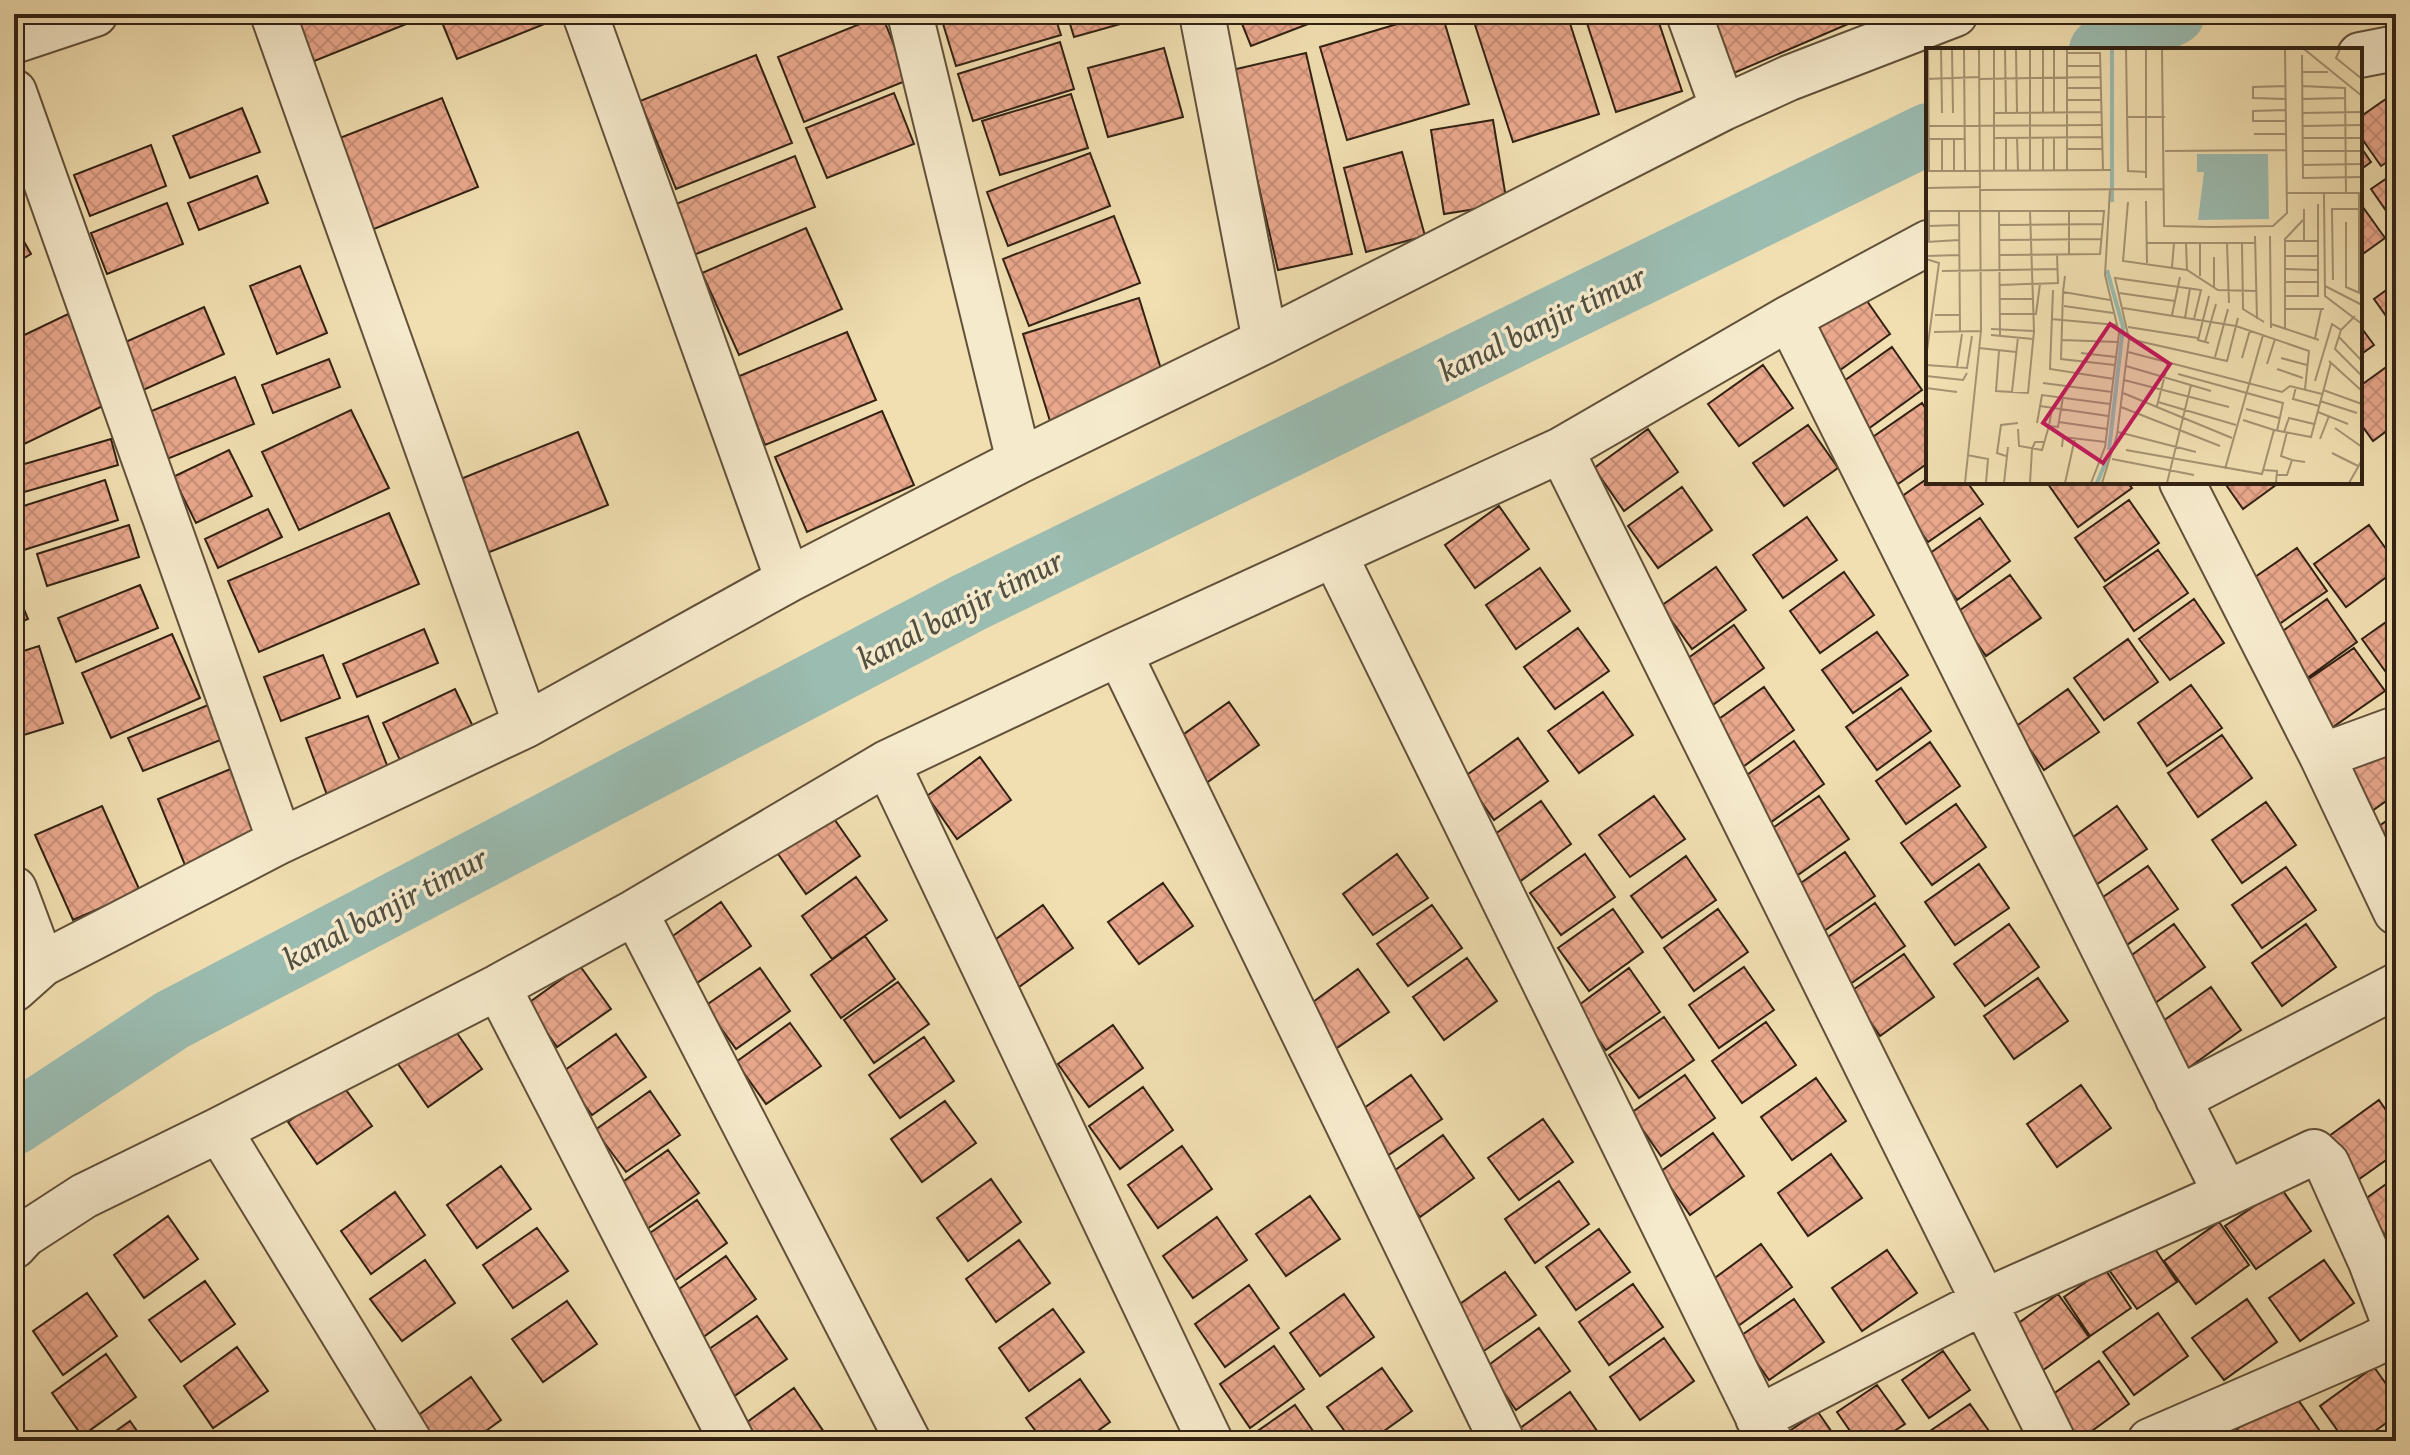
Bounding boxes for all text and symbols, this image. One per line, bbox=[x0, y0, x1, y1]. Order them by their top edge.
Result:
inset map bbox=[1926, 48, 2362, 484]
water label: kanal banjir timur bbox=[1430, 252, 1654, 393]
water label: kanal banjir timur bbox=[849, 536, 1072, 681]
water label: kanal banjir timur bbox=[274, 833, 496, 981]

